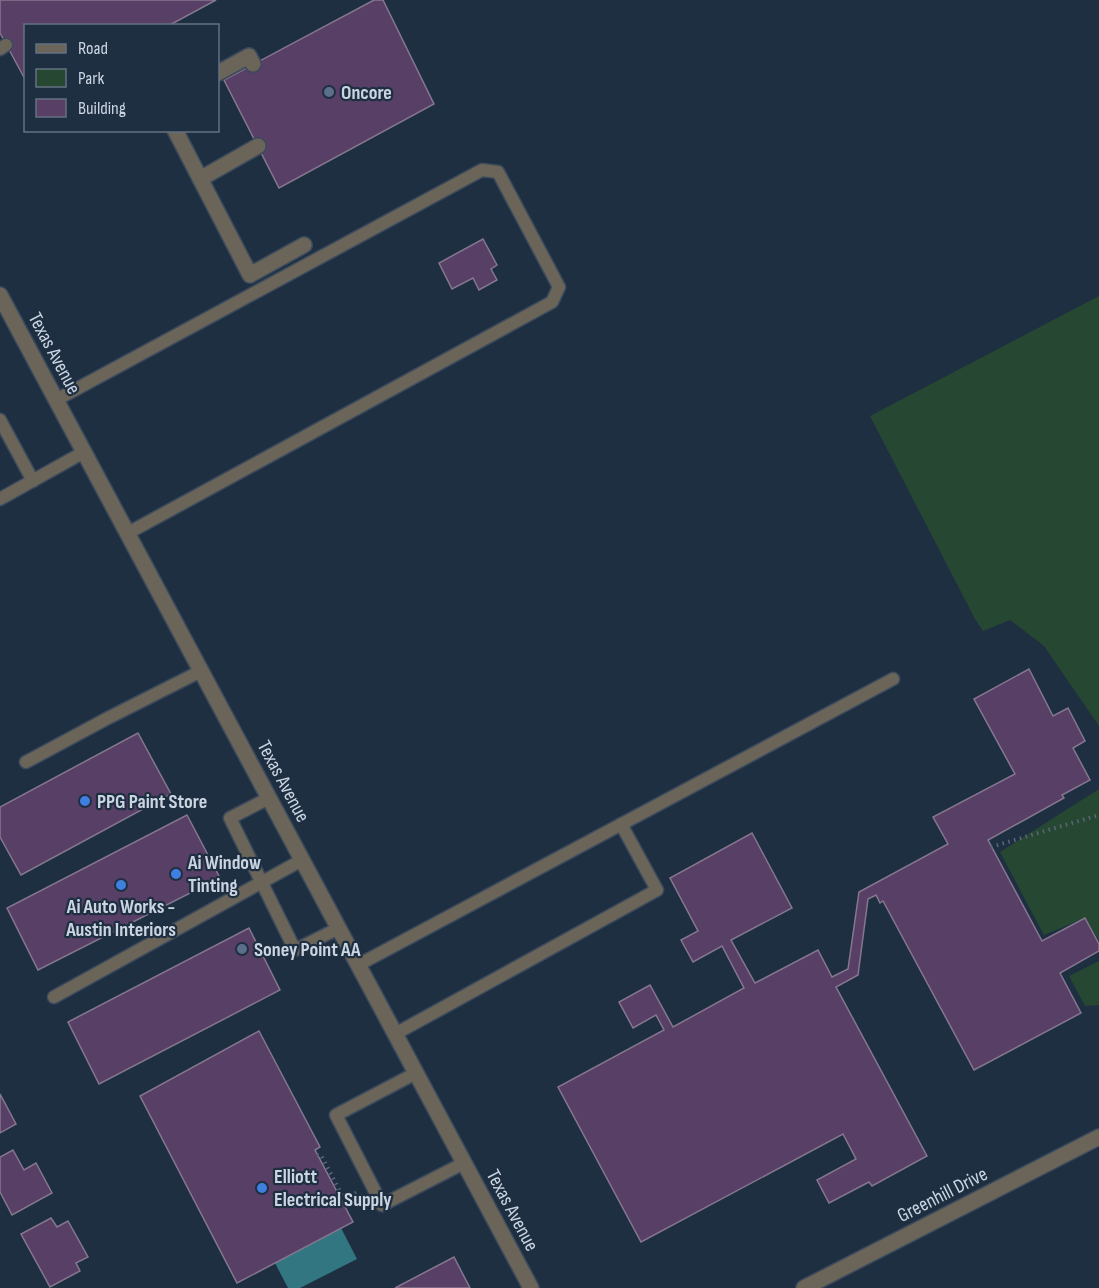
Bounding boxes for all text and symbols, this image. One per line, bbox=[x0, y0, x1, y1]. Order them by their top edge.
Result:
legend bbox=[24, 24, 219, 132]
text: Road bbox=[78, 38, 108, 59]
text: Park bbox=[78, 68, 104, 89]
place label: Oncore bbox=[341, 81, 392, 105]
marker: Oncore bbox=[322, 85, 336, 99]
text: Building bbox=[78, 98, 126, 119]
street label: Texas Avenue bbox=[23, 309, 86, 398]
street label: Texas Avenue bbox=[252, 737, 315, 826]
place label: PPG Paint Store bbox=[97, 790, 207, 814]
marker: PPG Paint Store bbox=[78, 794, 92, 808]
place label: Ai Window Tinting bbox=[187, 851, 261, 898]
marker: Ai Window Tinting bbox=[169, 867, 183, 881]
marker: Ai Auto Works - Austin Interiors bbox=[114, 878, 128, 892]
place label: Ai Auto Works - Austin Interiors bbox=[65, 895, 176, 942]
place label: Soney Point AA bbox=[254, 938, 361, 962]
marker: Soney Point AA bbox=[235, 942, 249, 956]
street label: Greenhill Drive bbox=[893, 1162, 992, 1228]
place label: Elliott Electrical Supply bbox=[274, 1165, 392, 1212]
street label: Texas Avenue bbox=[481, 1166, 544, 1255]
marker: Elliott Electrical Supply bbox=[255, 1181, 269, 1195]

